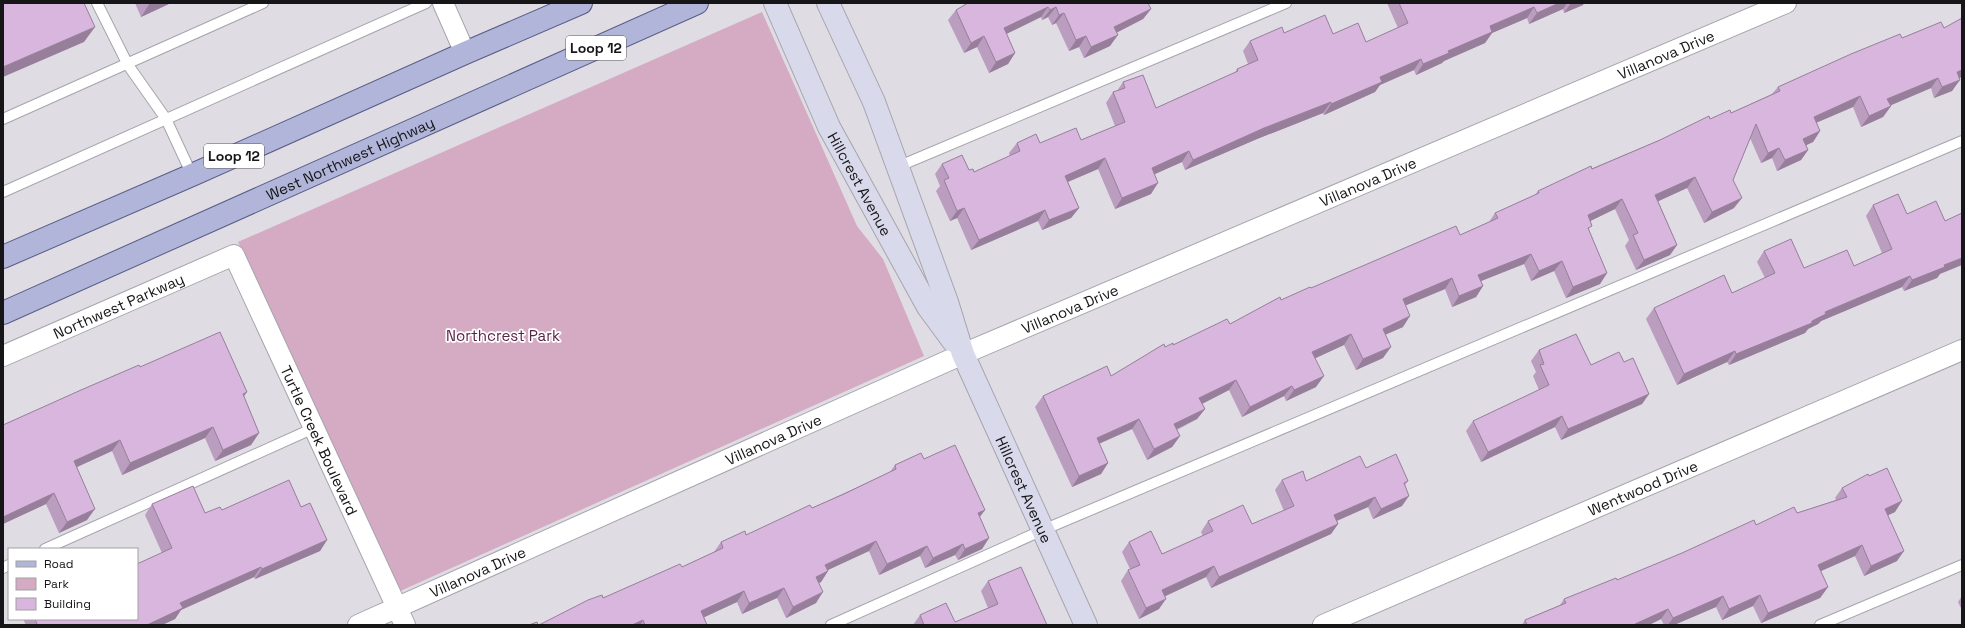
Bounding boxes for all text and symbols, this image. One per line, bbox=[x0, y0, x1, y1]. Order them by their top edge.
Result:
street label: Villanova Drive bbox=[1614, 25, 1717, 83]
road number: Loop 12 bbox=[566, 36, 626, 60]
street label: West Northwest Highway bbox=[263, 112, 437, 204]
street label: Hillcrest Avenue bbox=[824, 129, 896, 239]
road number: Loop 12 bbox=[204, 144, 264, 168]
street label: Villanova Drive bbox=[1316, 152, 1419, 210]
street label: Northwest Parkway bbox=[50, 269, 187, 342]
street label: Villanova Drive bbox=[1018, 279, 1121, 338]
park label: Northcrest Park bbox=[446, 326, 560, 345]
street label: Turtle Creek Boulevard bbox=[277, 362, 362, 518]
street label: Villanova Drive bbox=[722, 409, 824, 469]
street label: Hillcrest Avenue bbox=[992, 433, 1057, 546]
street label: Wentwood Drive bbox=[1585, 455, 1701, 519]
street label: Villanova Drive bbox=[426, 542, 529, 601]
legend bbox=[8, 548, 138, 620]
text: Road bbox=[44, 556, 73, 572]
text: Park bbox=[44, 576, 69, 592]
text: Building bbox=[44, 596, 91, 612]

